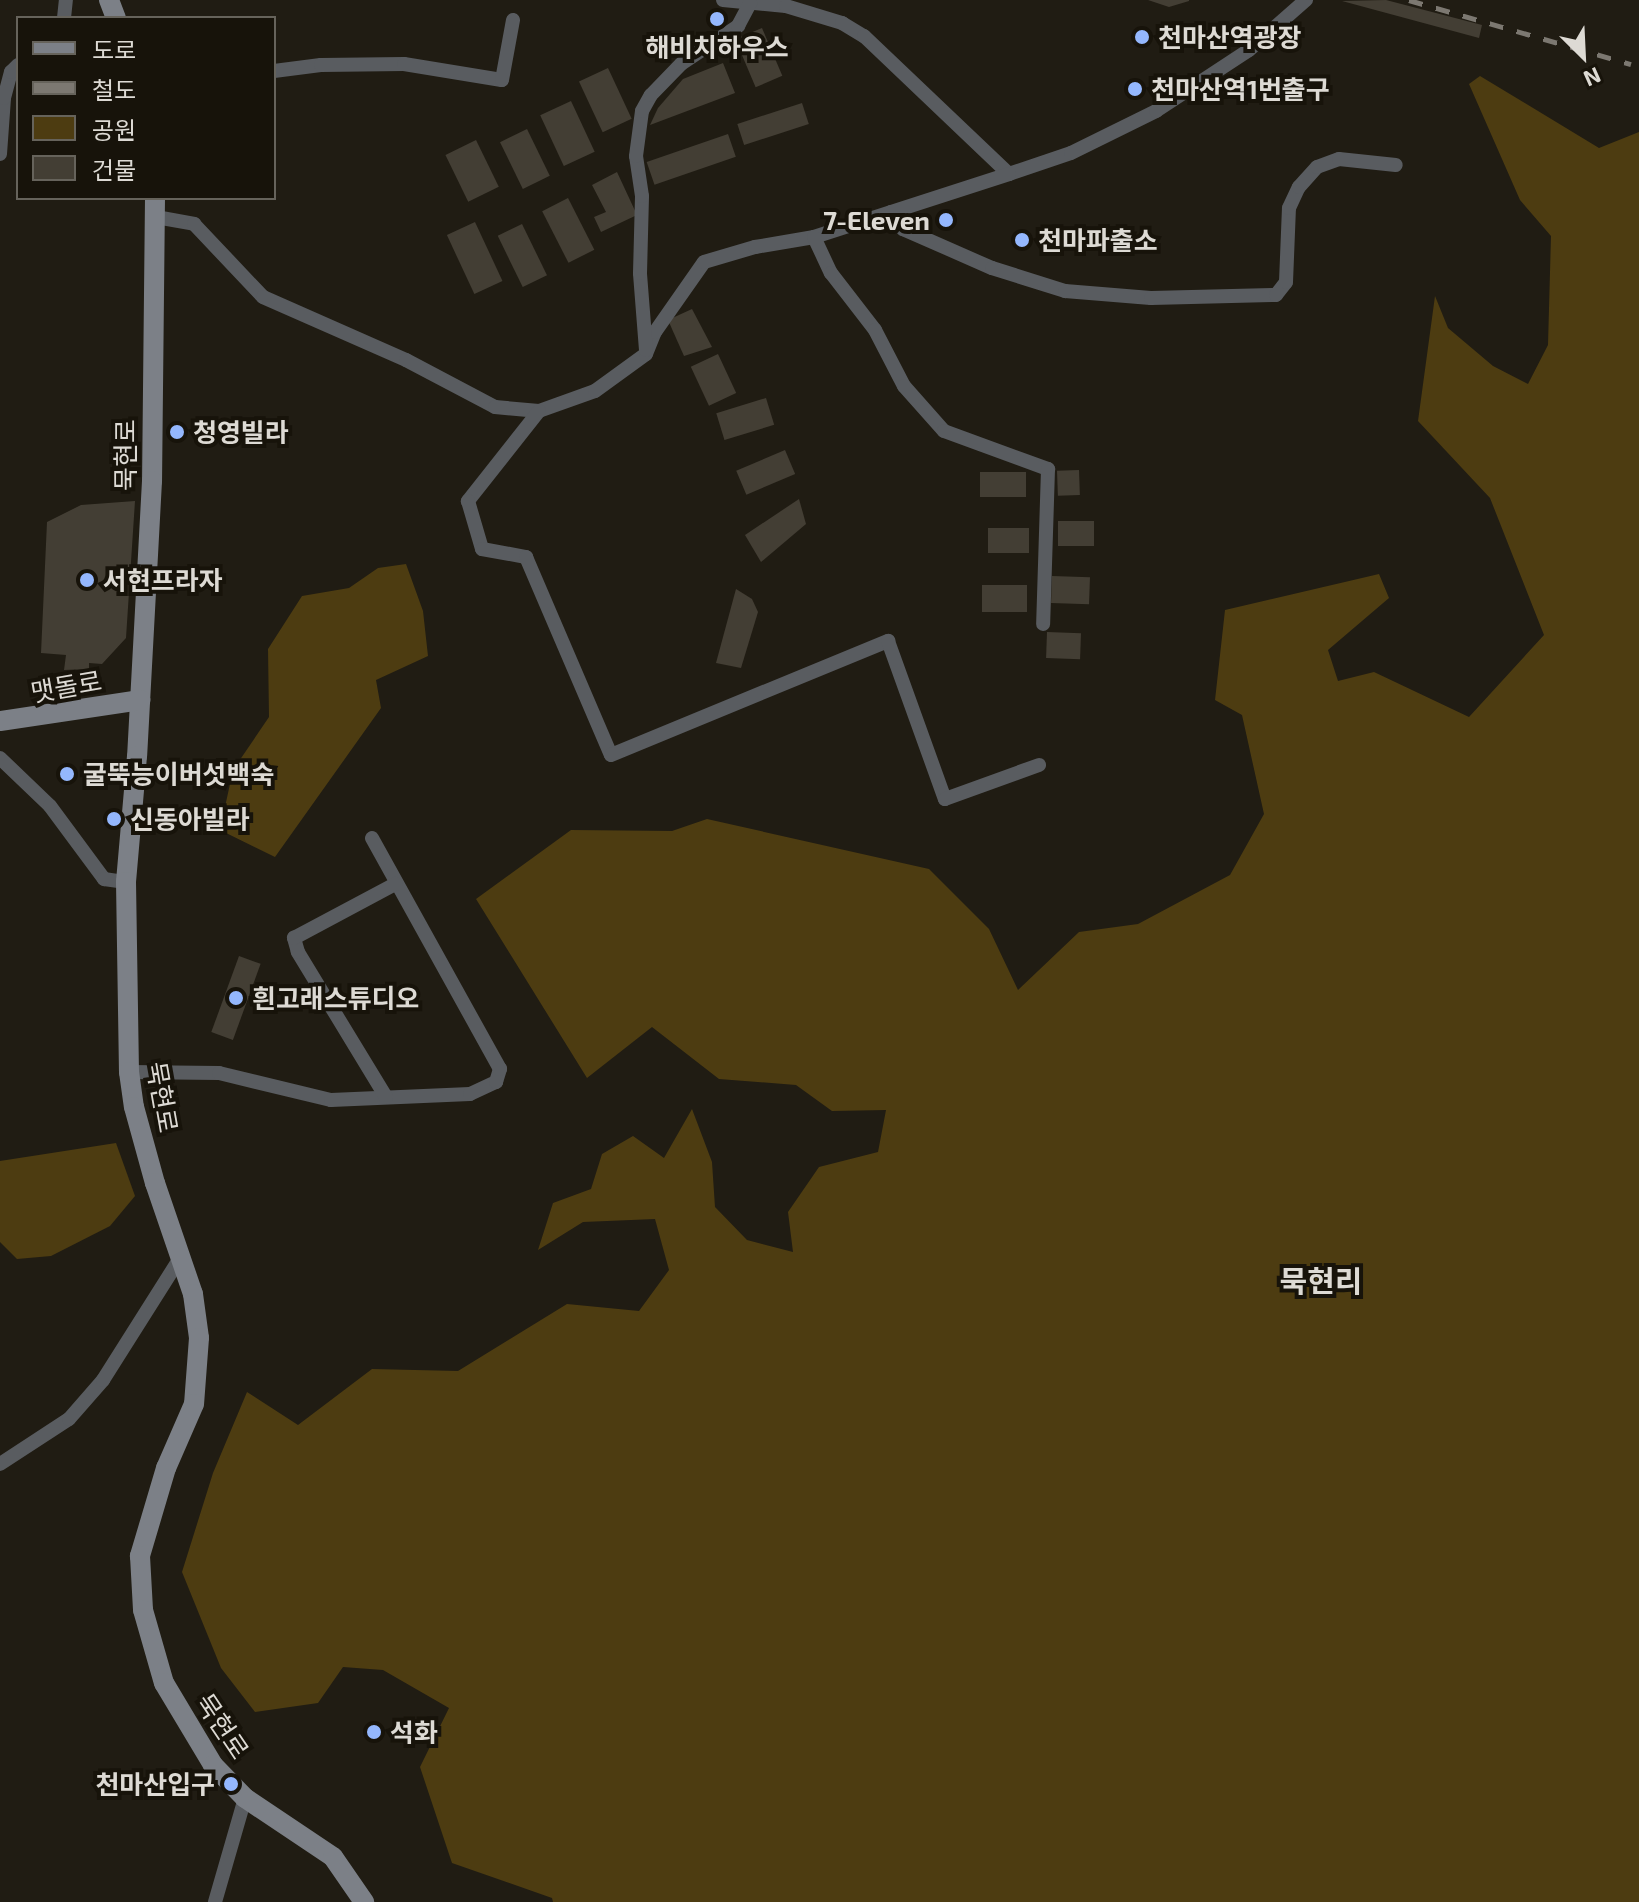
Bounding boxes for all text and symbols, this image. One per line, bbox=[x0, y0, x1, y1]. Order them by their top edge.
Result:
marker: 해비치하우스 bbox=[708, 10, 726, 28]
legend bbox=[16, 16, 276, 200]
north arrow bbox=[1543, 16, 1623, 96]
place label: 천마산역광장 bbox=[1158, 21, 1302, 53]
marker: 천마산역광장 bbox=[1133, 28, 1151, 46]
place label: 해비치하우스 bbox=[645, 31, 789, 63]
text: 도로 bbox=[92, 35, 136, 64]
text: N bbox=[1580, 63, 1605, 93]
place label: 천마산역1번출구 bbox=[1151, 73, 1330, 105]
text: 철도 bbox=[92, 75, 136, 104]
marker: 천마산역1번출구 bbox=[1126, 80, 1144, 98]
text: 공원 bbox=[92, 115, 136, 144]
text: 건물 bbox=[92, 155, 136, 184]
place label: 7-Eleven bbox=[823, 204, 930, 236]
marker: 7-Eleven bbox=[937, 211, 955, 229]
place label: 천마파출소 bbox=[1038, 224, 1158, 256]
marker: 천마파출소 bbox=[1013, 231, 1031, 249]
place label: 청영빌라 bbox=[193, 416, 289, 448]
street label: 묵현로 bbox=[109, 419, 141, 491]
marker: 청영빌라 bbox=[168, 423, 186, 441]
place label: 서현프라자 bbox=[103, 564, 223, 596]
marker: 서현프라자 bbox=[78, 571, 96, 589]
street label: 맷돌로 bbox=[28, 664, 104, 708]
place label: 굴뚝능이버섯백숙 bbox=[83, 758, 274, 790]
marker: 굴뚝능이버섯백숙 bbox=[58, 765, 76, 783]
place label: 신동아빌라 bbox=[130, 803, 250, 835]
marker: 신동아빌라 bbox=[105, 810, 123, 828]
place label: 흰고래스튜디오 bbox=[252, 982, 419, 1014]
marker: 흰고래스튜디오 bbox=[227, 989, 245, 1007]
street label: 묵현로 bbox=[141, 1059, 185, 1135]
district label: 묵현리 bbox=[1280, 1262, 1362, 1298]
street label: 묵현로 bbox=[190, 1688, 256, 1764]
place label: 석화 bbox=[390, 1716, 438, 1748]
marker: 석화 bbox=[365, 1723, 383, 1741]
place label: 천마산입구 bbox=[95, 1768, 215, 1800]
marker: 천마산입구 bbox=[222, 1775, 240, 1793]

